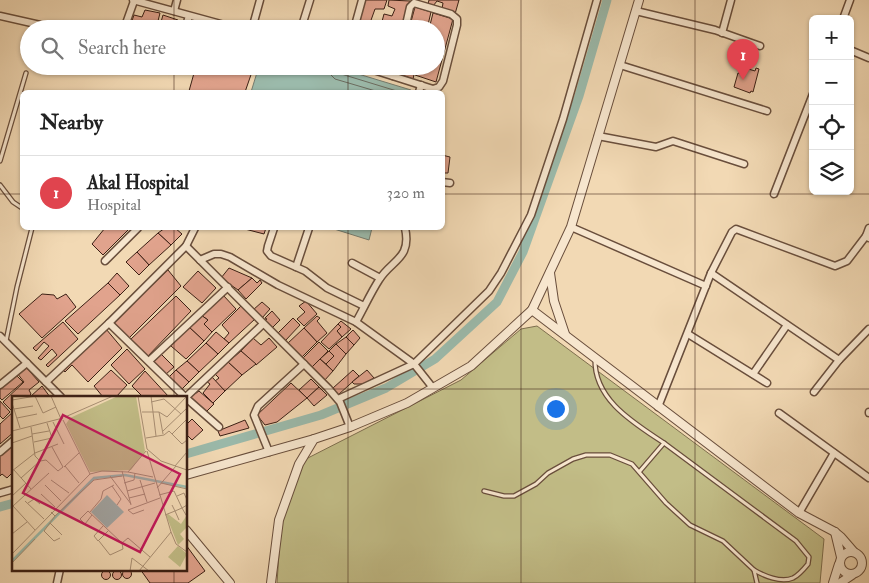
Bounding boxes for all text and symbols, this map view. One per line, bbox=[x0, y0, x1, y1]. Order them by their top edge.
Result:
map controls bbox=[809, 15, 854, 195]
button: + bbox=[809, 15, 854, 60]
search box bbox=[20, 20, 445, 75]
icon: search bbox=[38, 34, 66, 62]
text: Search here bbox=[78, 36, 166, 60]
pin: 1 bbox=[727, 39, 759, 80]
button: − bbox=[809, 60, 854, 105]
button: locate bbox=[809, 105, 854, 150]
text: Nearby bbox=[40, 109, 103, 136]
button: layers bbox=[809, 150, 854, 195]
text: Akal Hospital bbox=[87, 171, 189, 195]
text: 1 bbox=[53, 183, 59, 203]
text: 320 m bbox=[387, 183, 425, 203]
text: Hospital bbox=[87, 195, 141, 215]
inset map bbox=[12, 396, 188, 570]
your location bbox=[543, 396, 569, 422]

